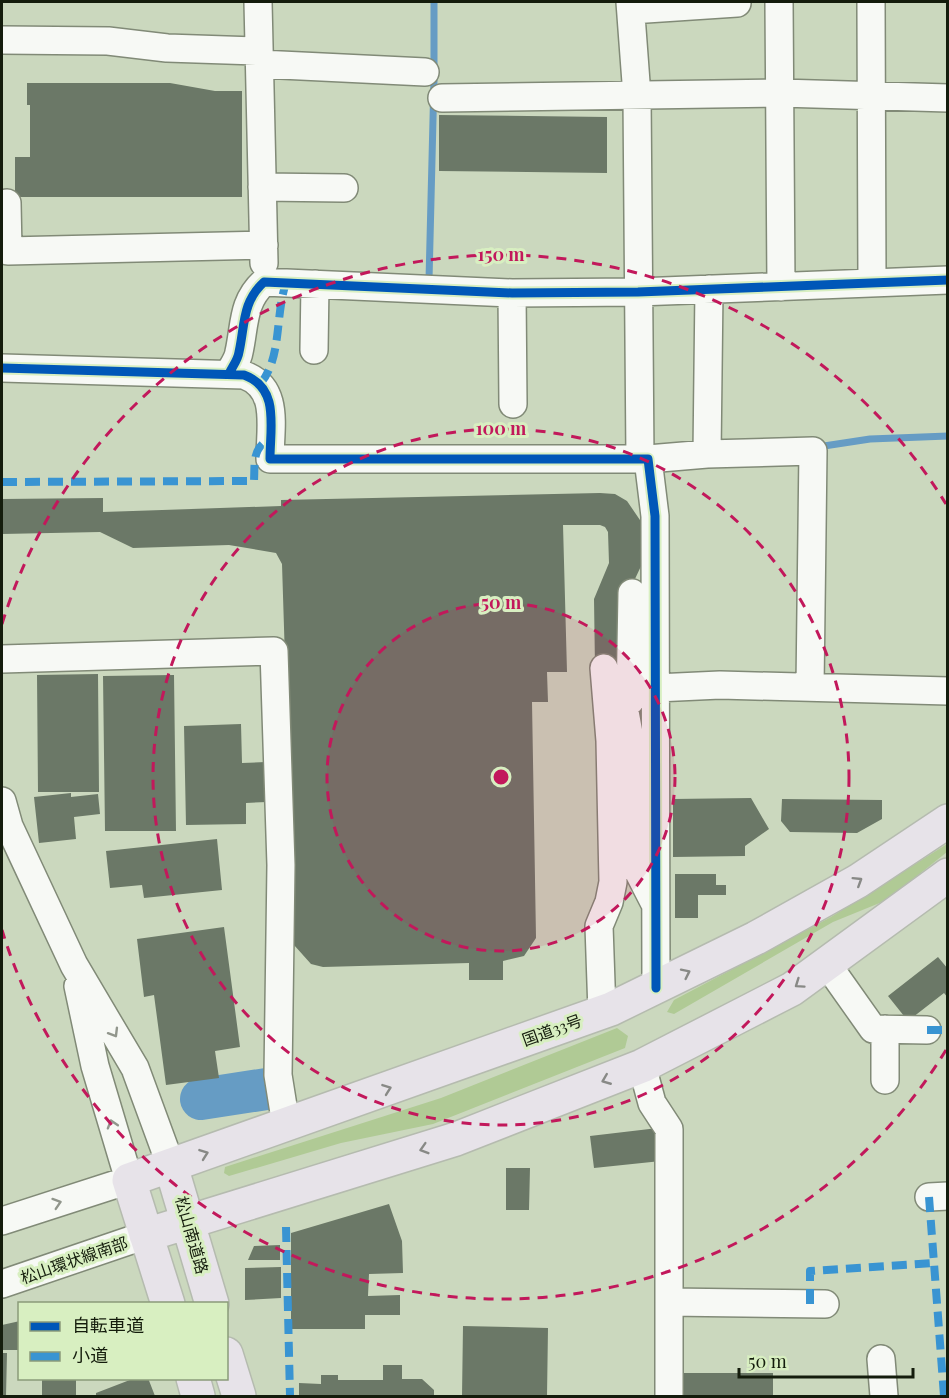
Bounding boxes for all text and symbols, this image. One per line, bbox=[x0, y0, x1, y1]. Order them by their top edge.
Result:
text: 150 m bbox=[477, 242, 525, 266]
text: 100 m bbox=[476, 416, 527, 440]
text: 50 m bbox=[481, 590, 522, 614]
centre of rings bbox=[491, 767, 511, 787]
one-way arrow bbox=[852, 876, 862, 888]
one-way arrow bbox=[680, 968, 691, 980]
one-way arrow bbox=[794, 977, 805, 988]
street label: 国道33号 bbox=[519, 1009, 585, 1050]
one-way arrow bbox=[107, 1027, 119, 1037]
one-way arrow bbox=[601, 1073, 612, 1085]
one-way arrow bbox=[382, 1083, 392, 1096]
one-way arrow bbox=[107, 1119, 119, 1130]
one-way arrow bbox=[419, 1142, 430, 1155]
one-way arrow bbox=[198, 1149, 209, 1162]
street label: 松山南道路 bbox=[171, 1194, 214, 1276]
one-way arrow bbox=[51, 1198, 62, 1210]
street label: 松山環状線南部 bbox=[17, 1231, 130, 1288]
legend bbox=[18, 1302, 228, 1380]
text: 自転車道 bbox=[72, 1313, 144, 1337]
scale bar bbox=[739, 1341, 913, 1379]
text: 小道 bbox=[72, 1343, 108, 1367]
text: 50 m bbox=[748, 1349, 787, 1373]

